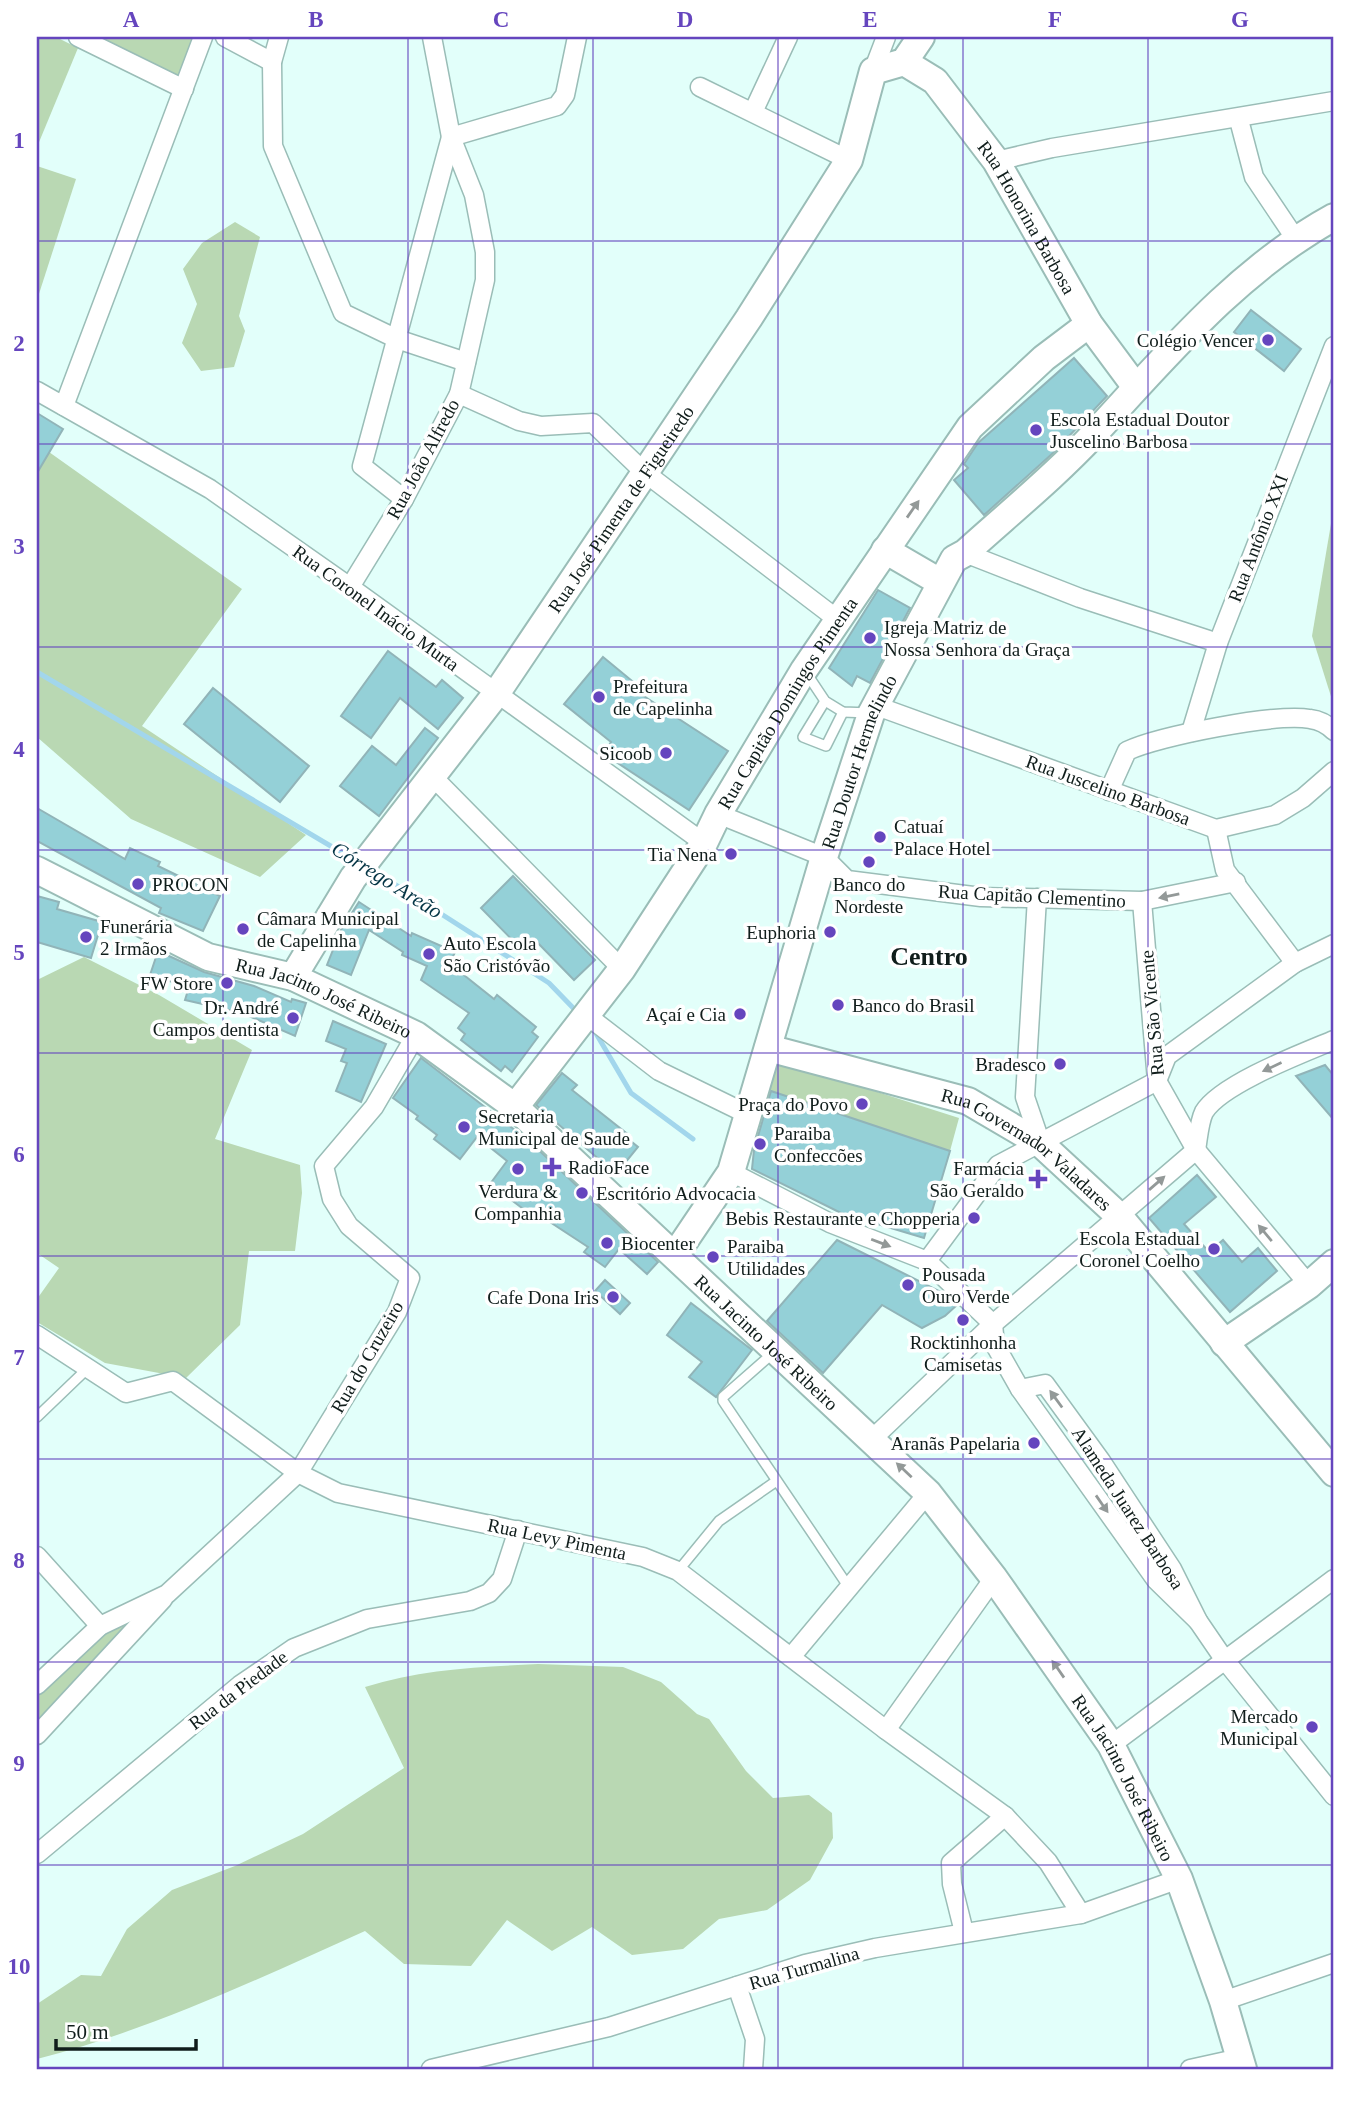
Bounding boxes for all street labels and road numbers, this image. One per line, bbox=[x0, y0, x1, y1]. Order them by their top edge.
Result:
street label: Rua Honorina Barbosa bbox=[974, 136, 1080, 298]
street label: Rua João Alfredo bbox=[383, 395, 463, 523]
street label: Rua José Pimenta de Figueiredo bbox=[544, 401, 698, 616]
street label: Rua Antônio XXI bbox=[1224, 471, 1292, 605]
street label: Rua Coronel Inácio Murta bbox=[289, 541, 464, 676]
street label: Rua Capitão Domingos Pimenta bbox=[713, 593, 861, 812]
street label: Rua Doutor Hermelindo bbox=[817, 671, 901, 852]
street label: Rua Juscelino Barbosa bbox=[1023, 751, 1193, 830]
street label: Rua Capitão Clementino bbox=[938, 881, 1126, 911]
street label: Rua São Vicente bbox=[1136, 949, 1168, 1077]
street label: Rua Jacinto José Ribeiro bbox=[234, 953, 415, 1042]
street label: Rua Governador Valadares bbox=[939, 1084, 1116, 1215]
street label: Rua Jacinto José Ribeiro bbox=[691, 1270, 843, 1414]
street label: Rua do Cruzeiro bbox=[327, 1297, 407, 1417]
street label: Alameda Juarez Barbosa bbox=[1068, 1423, 1189, 1593]
street label: Rua Levy Pimenta bbox=[486, 1514, 629, 1564]
street label: Rua da Piedade bbox=[184, 1646, 292, 1734]
street label: Rua Jacinto José Ribeiro bbox=[1068, 1690, 1179, 1865]
street label: Rua Turmalina bbox=[747, 1942, 862, 1994]

